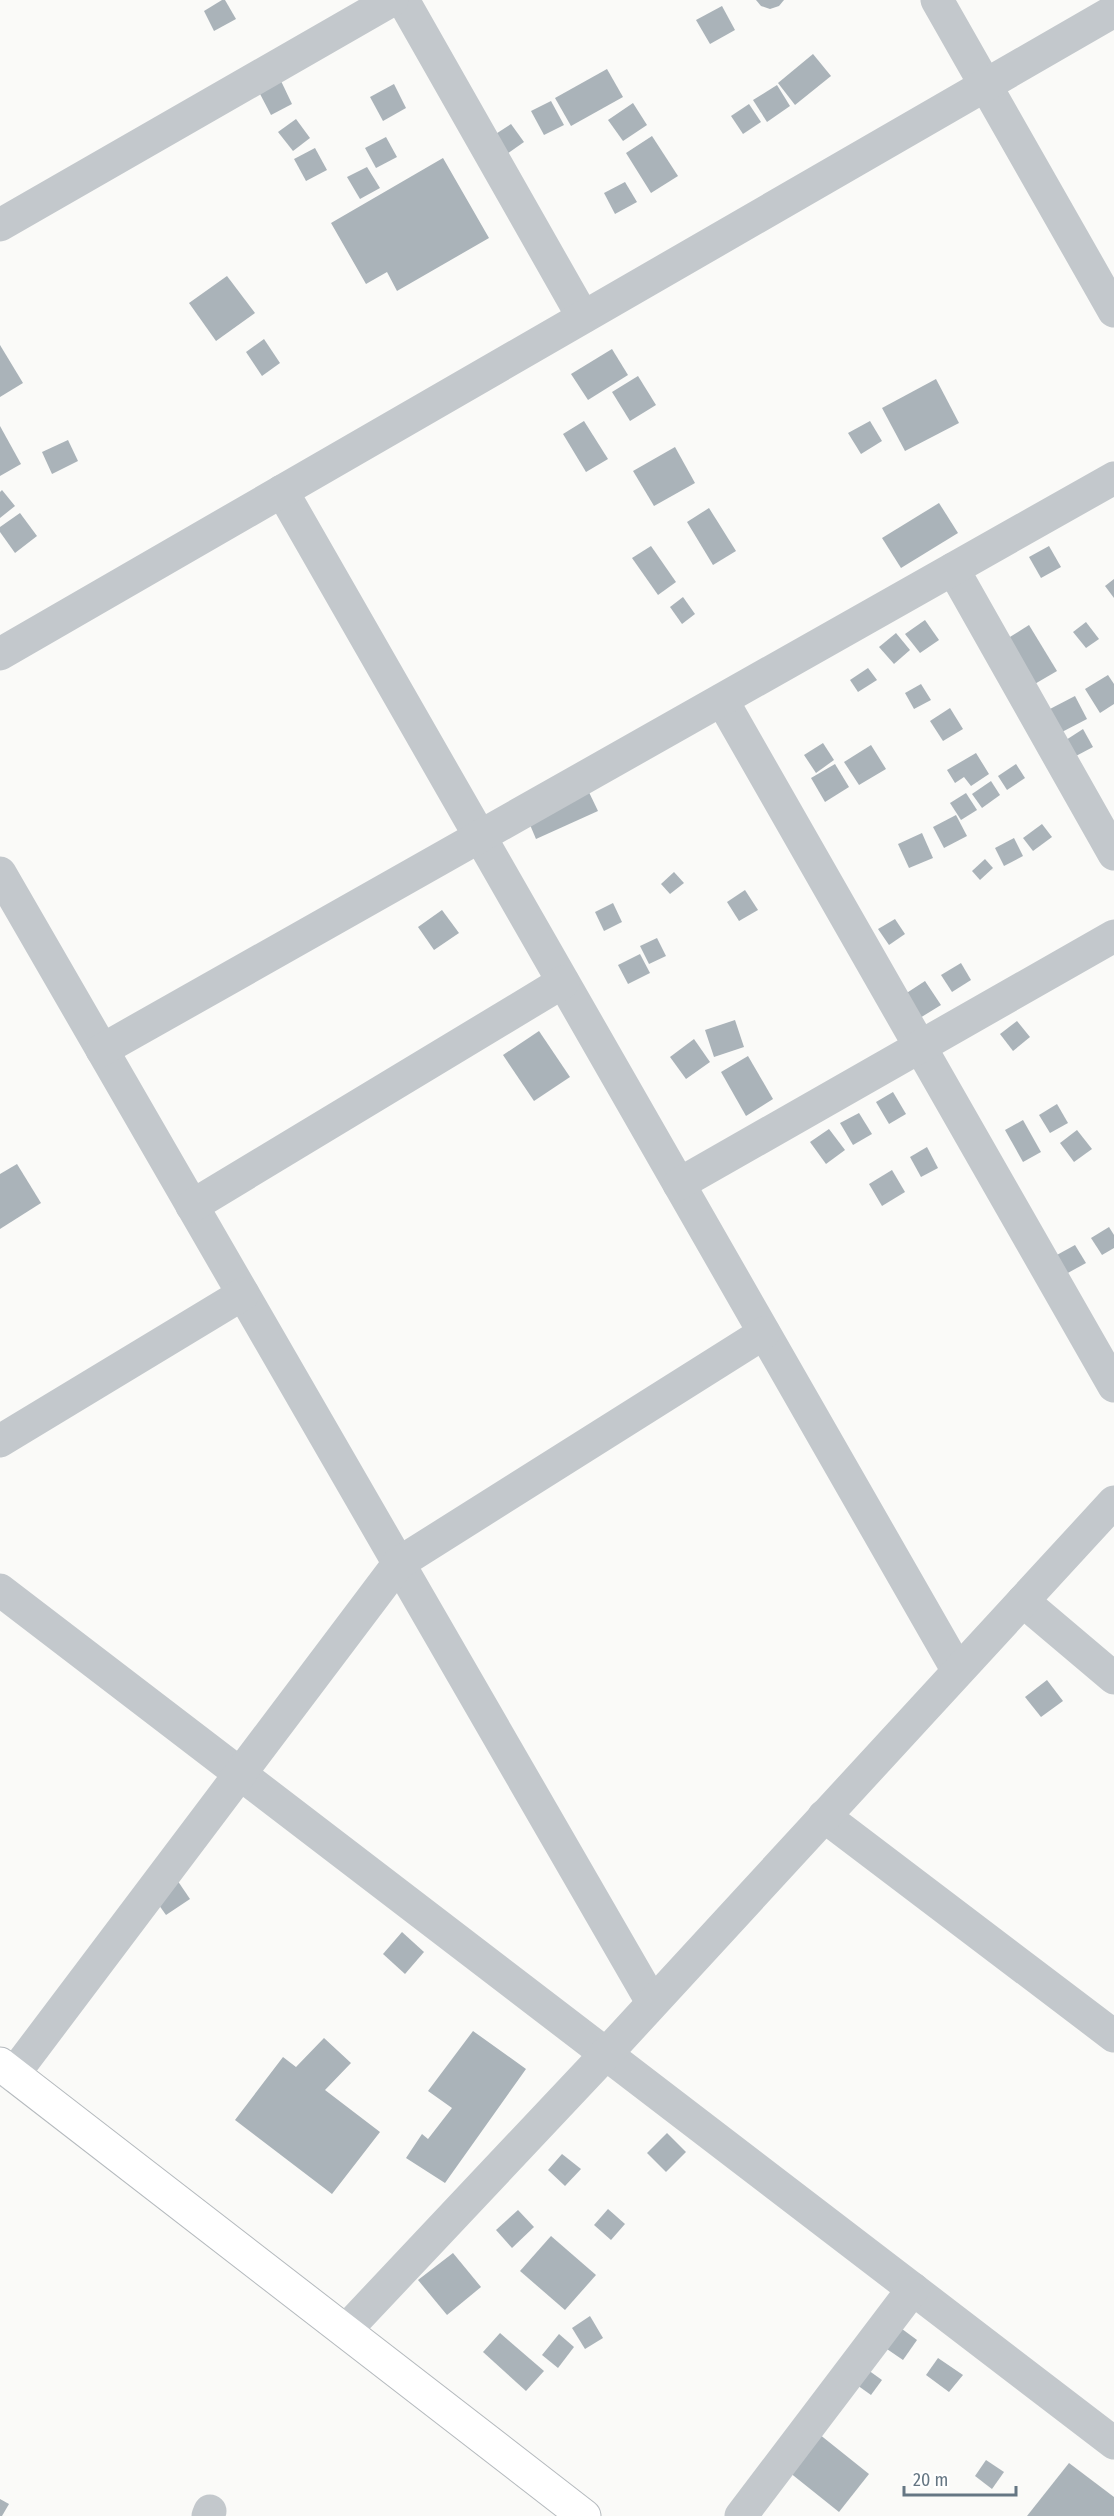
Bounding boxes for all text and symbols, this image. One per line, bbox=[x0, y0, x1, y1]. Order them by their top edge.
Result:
scale bar bbox=[904, 2459, 1016, 2497]
text: 20 m bbox=[913, 2469, 948, 2491]

